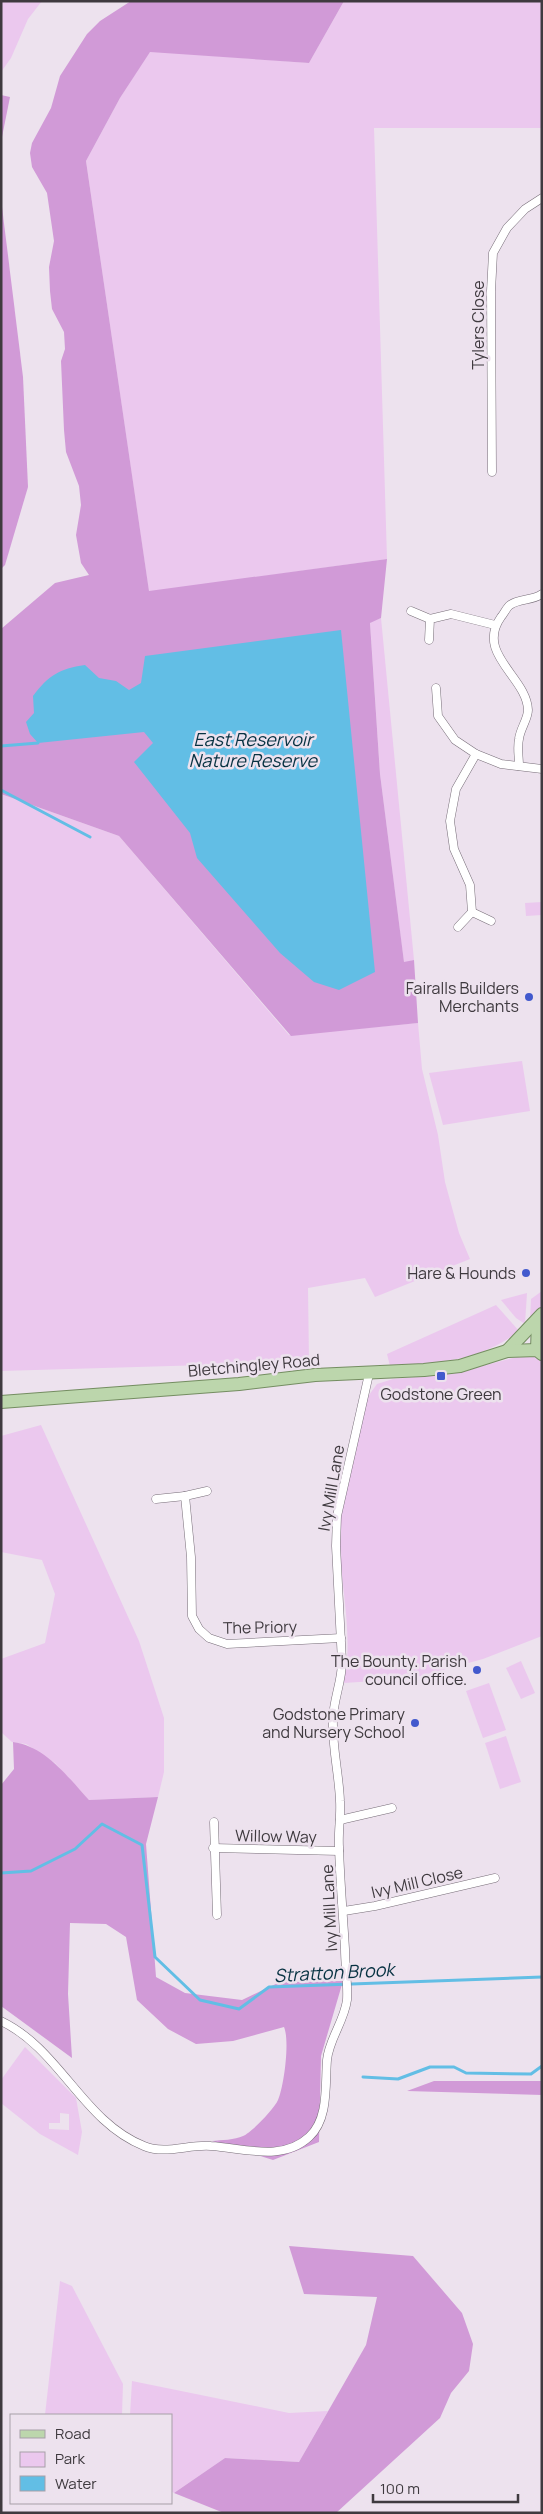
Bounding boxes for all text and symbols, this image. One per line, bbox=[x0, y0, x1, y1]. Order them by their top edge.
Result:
street label: Tylers Close bbox=[467, 280, 489, 370]
water label: East Reservoir Nature Reserve bbox=[189, 727, 319, 772]
place label: Fairalls Builders Merchants bbox=[406, 977, 519, 1017]
marker: Fairalls Builders Merchants bbox=[523, 991, 535, 1003]
place label: Hare & Hounds bbox=[407, 1262, 516, 1284]
marker: Hare & Hounds bbox=[520, 1267, 532, 1279]
street label: Bletchingley Road bbox=[187, 1348, 321, 1382]
marker: Godstone Green bbox=[435, 1370, 447, 1382]
place label: Godstone Green bbox=[380, 1383, 502, 1405]
street label: Ivy Mill Lane bbox=[313, 1443, 349, 1533]
street label: The Priory bbox=[223, 1615, 298, 1639]
place label: The Bounty. Parish council office. bbox=[331, 1650, 467, 1690]
marker: The Bounty. Parish council office. bbox=[471, 1664, 483, 1676]
place label: Godstone Primary and Nursery School bbox=[262, 1703, 406, 1743]
marker: Godstone Primary and Nursery School bbox=[409, 1717, 421, 1729]
street label: Willow Way bbox=[235, 1824, 318, 1848]
street label: Ivy Mill Close bbox=[369, 1861, 465, 1903]
street label: Ivy Mill Lane bbox=[316, 1864, 342, 1952]
water label: Stratton Brook bbox=[273, 1957, 398, 1987]
legend bbox=[10, 2414, 172, 2504]
text: Road bbox=[55, 2423, 91, 2444]
text: Park bbox=[55, 2448, 85, 2469]
scale bar bbox=[373, 2472, 518, 2504]
text: Water bbox=[55, 2473, 97, 2494]
text: 100 m bbox=[380, 2478, 420, 2499]

